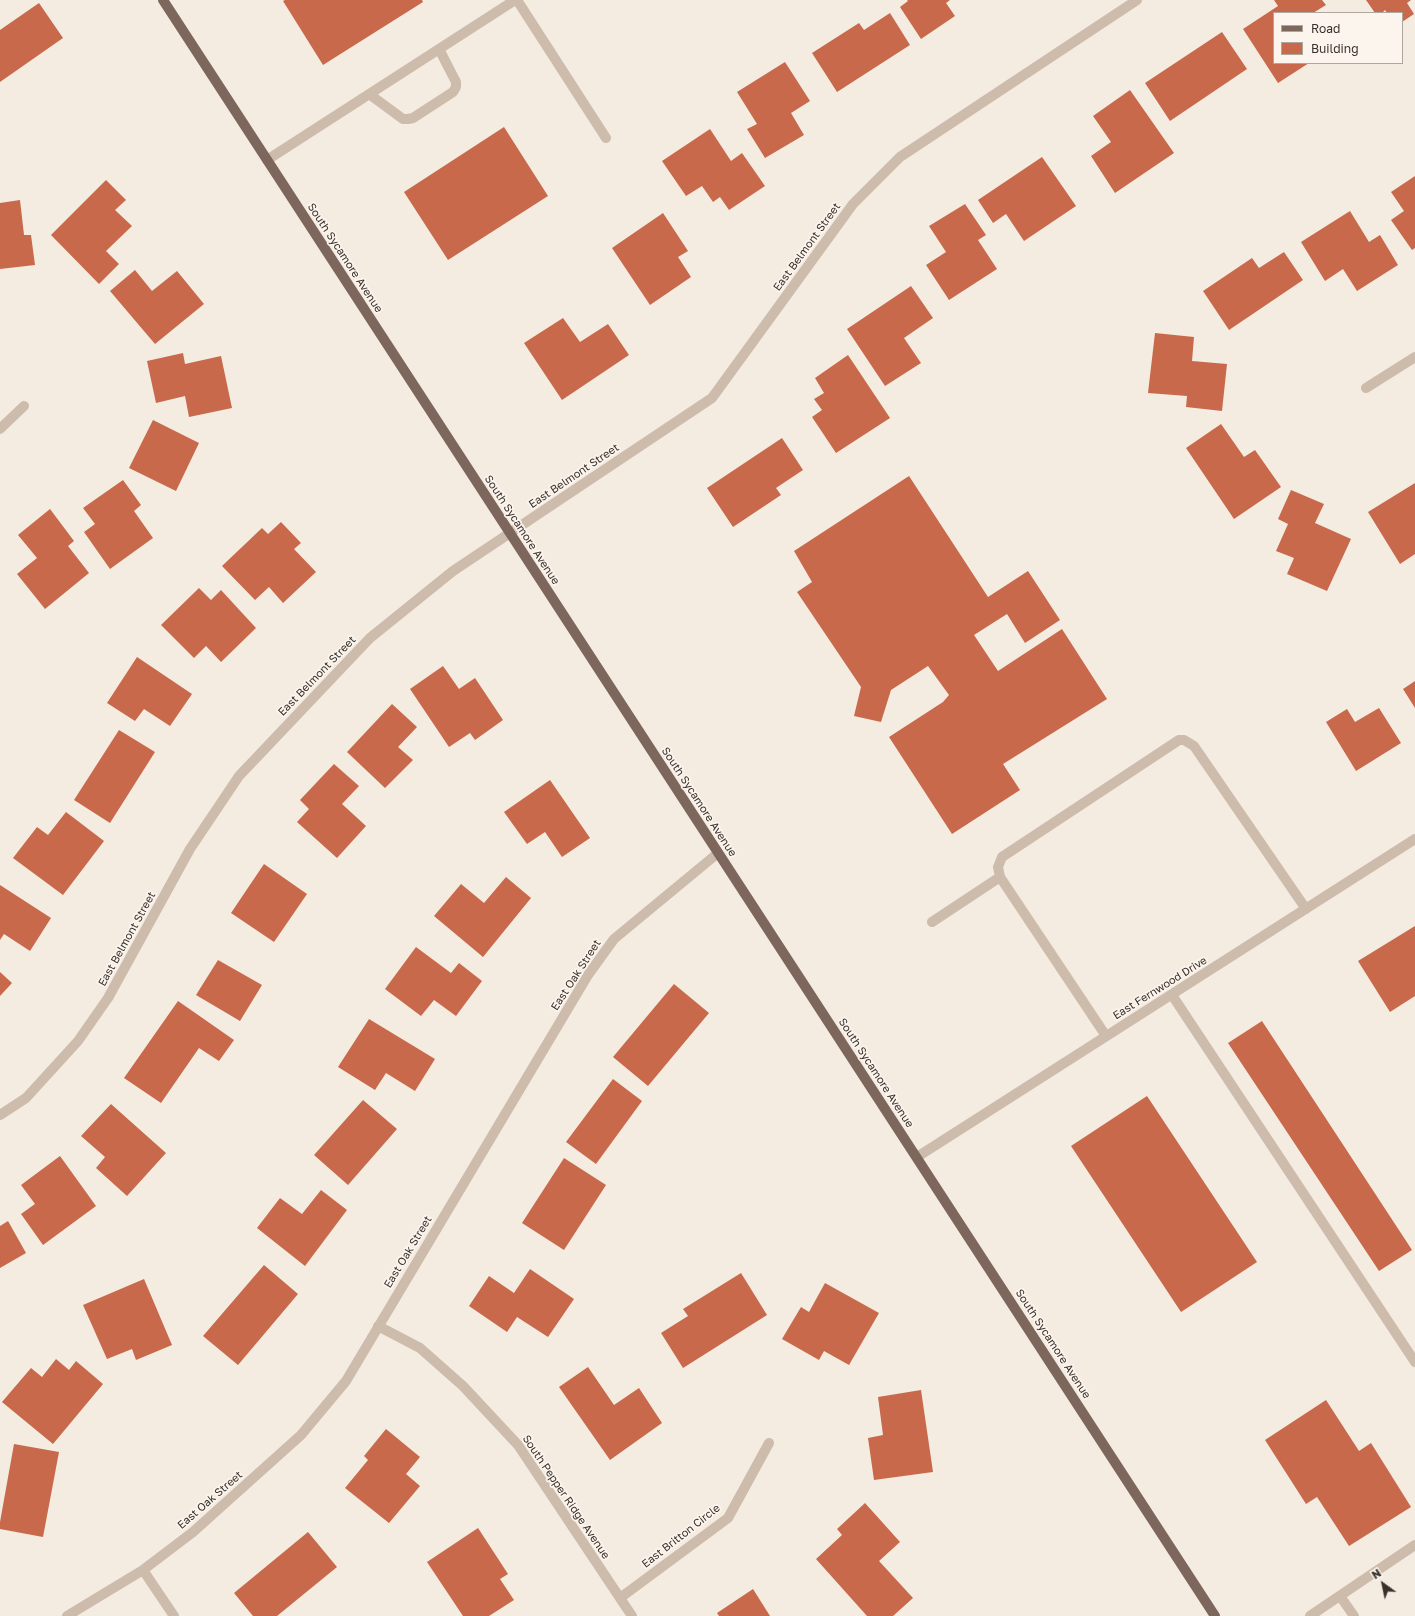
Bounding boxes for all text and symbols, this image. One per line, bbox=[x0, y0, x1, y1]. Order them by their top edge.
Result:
legend bbox=[1273, 12, 1403, 64]
text: Road bbox=[1311, 21, 1340, 36]
text: Building bbox=[1311, 41, 1359, 56]
street label: East Belmont Street bbox=[771, 200, 843, 294]
street label: South Sycamore Avenue bbox=[305, 201, 385, 315]
street label: East Belmont Street bbox=[526, 441, 622, 511]
street label: South Sycamore Avenue bbox=[482, 473, 562, 587]
street label: East Belmont Street bbox=[276, 633, 358, 719]
street label: South Sycamore Avenue bbox=[659, 745, 739, 859]
street label: East Belmont Street bbox=[96, 890, 158, 988]
street label: East Oak Street bbox=[548, 937, 604, 1013]
street label: East Fernwood Drive bbox=[1111, 954, 1209, 1022]
street label: South Sycamore Avenue bbox=[836, 1016, 916, 1130]
street label: East Oak Street bbox=[381, 1214, 435, 1290]
street label: South Sycamore Avenue bbox=[1013, 1287, 1093, 1401]
street label: South Pepper Ridge Avenue bbox=[520, 1433, 612, 1561]
street label: East Oak Street bbox=[175, 1468, 245, 1532]
street label: East Britton Circle bbox=[639, 1501, 723, 1571]
north arrow bbox=[1363, 1564, 1403, 1604]
text: N bbox=[1369, 1566, 1383, 1581]

